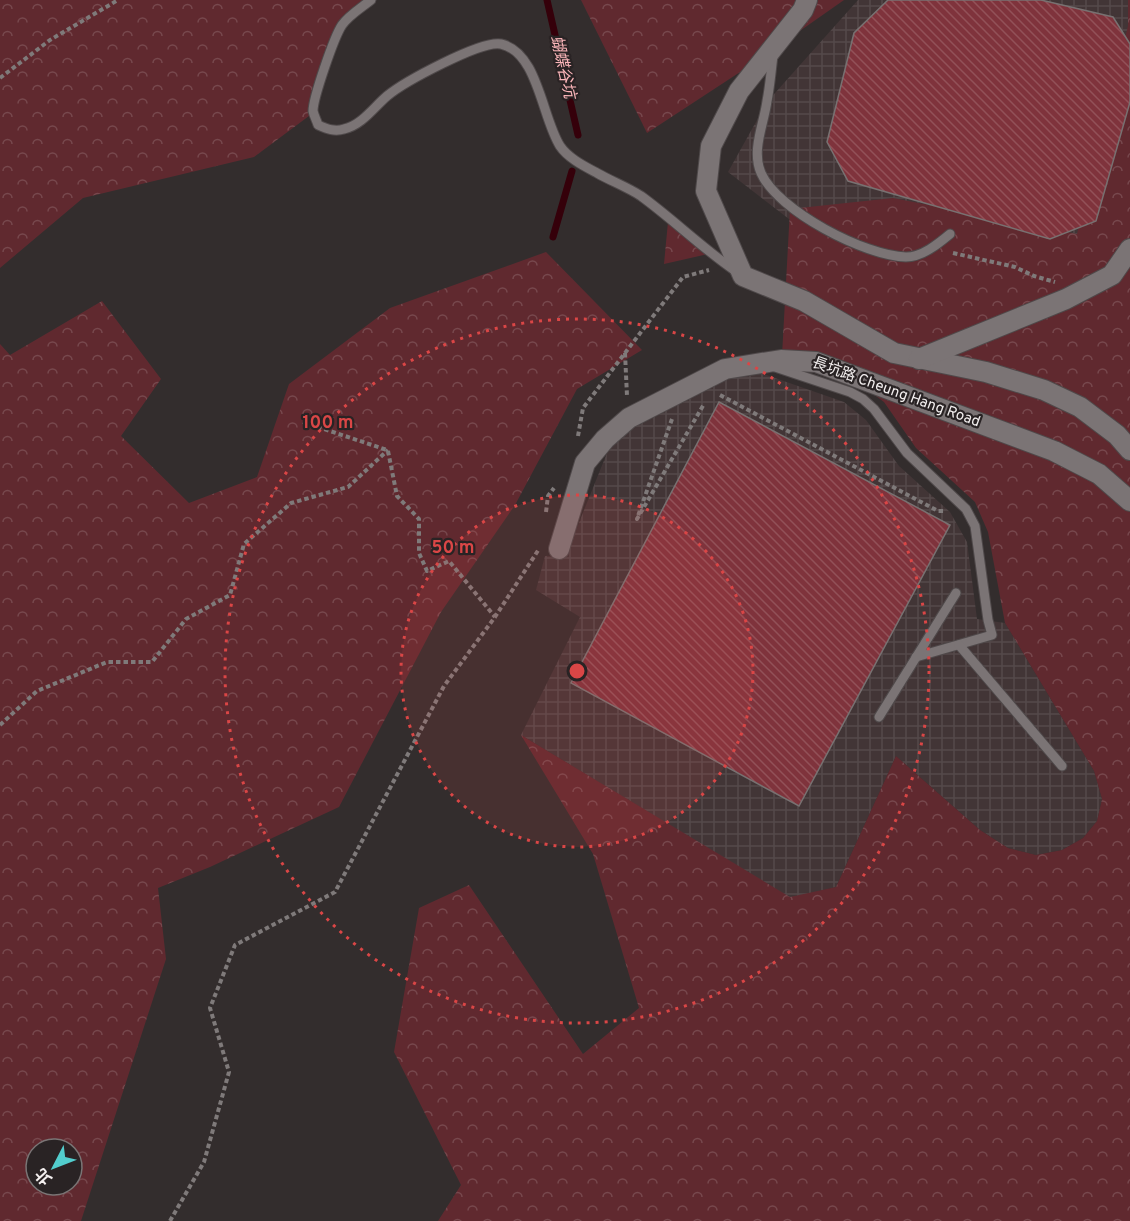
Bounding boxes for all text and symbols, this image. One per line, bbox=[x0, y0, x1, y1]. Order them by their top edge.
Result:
water label: 蝴蝶谷坑 bbox=[545, 34, 579, 102]
street label: 長坑路 Cheung Hang Road bbox=[809, 353, 983, 432]
text: 100 m bbox=[302, 412, 354, 435]
text: 50 m bbox=[431, 537, 475, 560]
centre of rings bbox=[567, 661, 587, 681]
north arrow bbox=[24, 1137, 84, 1197]
text: 北 bbox=[32, 1163, 57, 1188]

